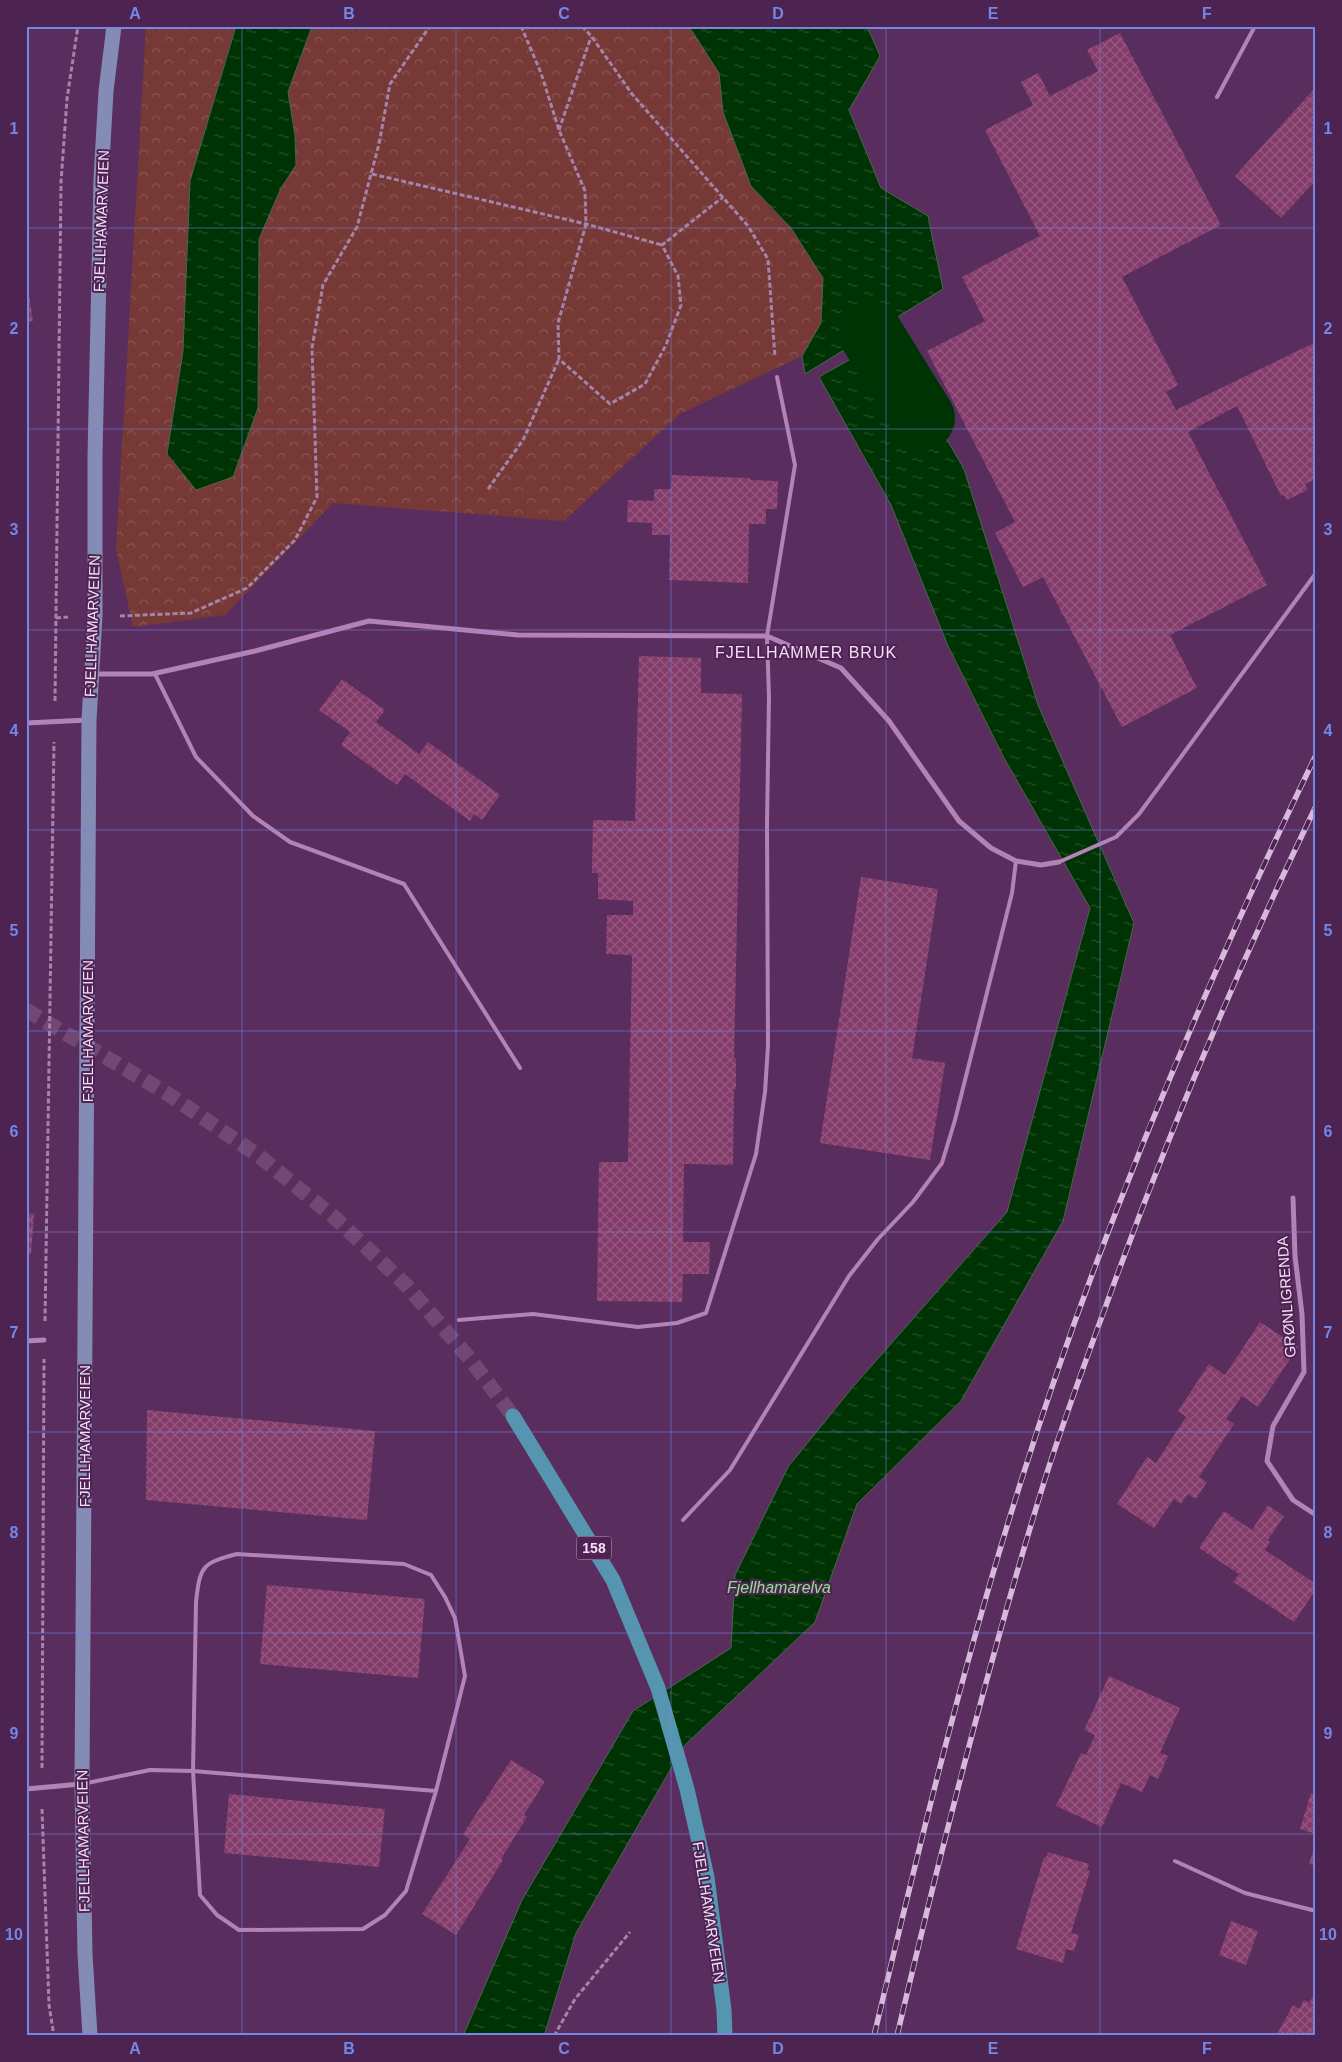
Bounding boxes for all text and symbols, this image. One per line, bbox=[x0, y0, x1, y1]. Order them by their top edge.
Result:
text: A bbox=[129, 5, 141, 22]
text: B bbox=[343, 5, 355, 22]
text: C bbox=[558, 5, 570, 22]
text: D bbox=[772, 5, 784, 22]
text: E bbox=[988, 5, 999, 22]
text: F bbox=[1202, 5, 1212, 22]
text: 1 bbox=[10, 120, 19, 137]
text: 1 bbox=[1324, 120, 1333, 137]
street label: FJELLHAMARVEIEN bbox=[90, 150, 112, 292]
text: 2 bbox=[10, 320, 19, 337]
text: 2 bbox=[1324, 320, 1333, 337]
text: 3 bbox=[10, 521, 19, 538]
text: 3 bbox=[1324, 521, 1333, 538]
street label: FJELLHAMARVEIEN bbox=[81, 555, 103, 697]
district label: FJELLHAMMER BRUK bbox=[715, 644, 897, 661]
text: 4 bbox=[10, 722, 19, 739]
text: 4 bbox=[1324, 722, 1333, 739]
text: 5 bbox=[10, 922, 19, 939]
text: 5 bbox=[1324, 922, 1333, 939]
street label: FJELLHAMARVEIEN bbox=[79, 960, 96, 1102]
text: 6 bbox=[10, 1123, 19, 1140]
text: 6 bbox=[1324, 1123, 1333, 1140]
street label: GRØNLIGRENDA bbox=[1273, 1236, 1299, 1358]
text: 7 bbox=[10, 1324, 19, 1341]
text: 7 bbox=[1324, 1324, 1333, 1341]
street label: FJELLHAMARVEIEN bbox=[76, 1365, 93, 1507]
text: 8 bbox=[10, 1524, 19, 1541]
text: 8 bbox=[1324, 1524, 1333, 1541]
road number: 158 bbox=[576, 1536, 612, 1560]
water label: Fjellhamarelva bbox=[727, 1579, 831, 1596]
text: 9 bbox=[10, 1725, 19, 1742]
text: 9 bbox=[1324, 1725, 1333, 1742]
street label: FJELLHAMARVEIEN bbox=[73, 1770, 93, 1912]
street label: FJELLHAMARVEIEN bbox=[689, 1840, 729, 1984]
text: 10 bbox=[5, 1926, 23, 1943]
text: 10 bbox=[1319, 1926, 1337, 1943]
text: A bbox=[129, 2040, 141, 2057]
text: B bbox=[343, 2040, 355, 2057]
text: C bbox=[558, 2040, 570, 2057]
text: D bbox=[772, 2040, 784, 2057]
text: E bbox=[988, 2040, 999, 2057]
text: F bbox=[1202, 2040, 1212, 2057]

